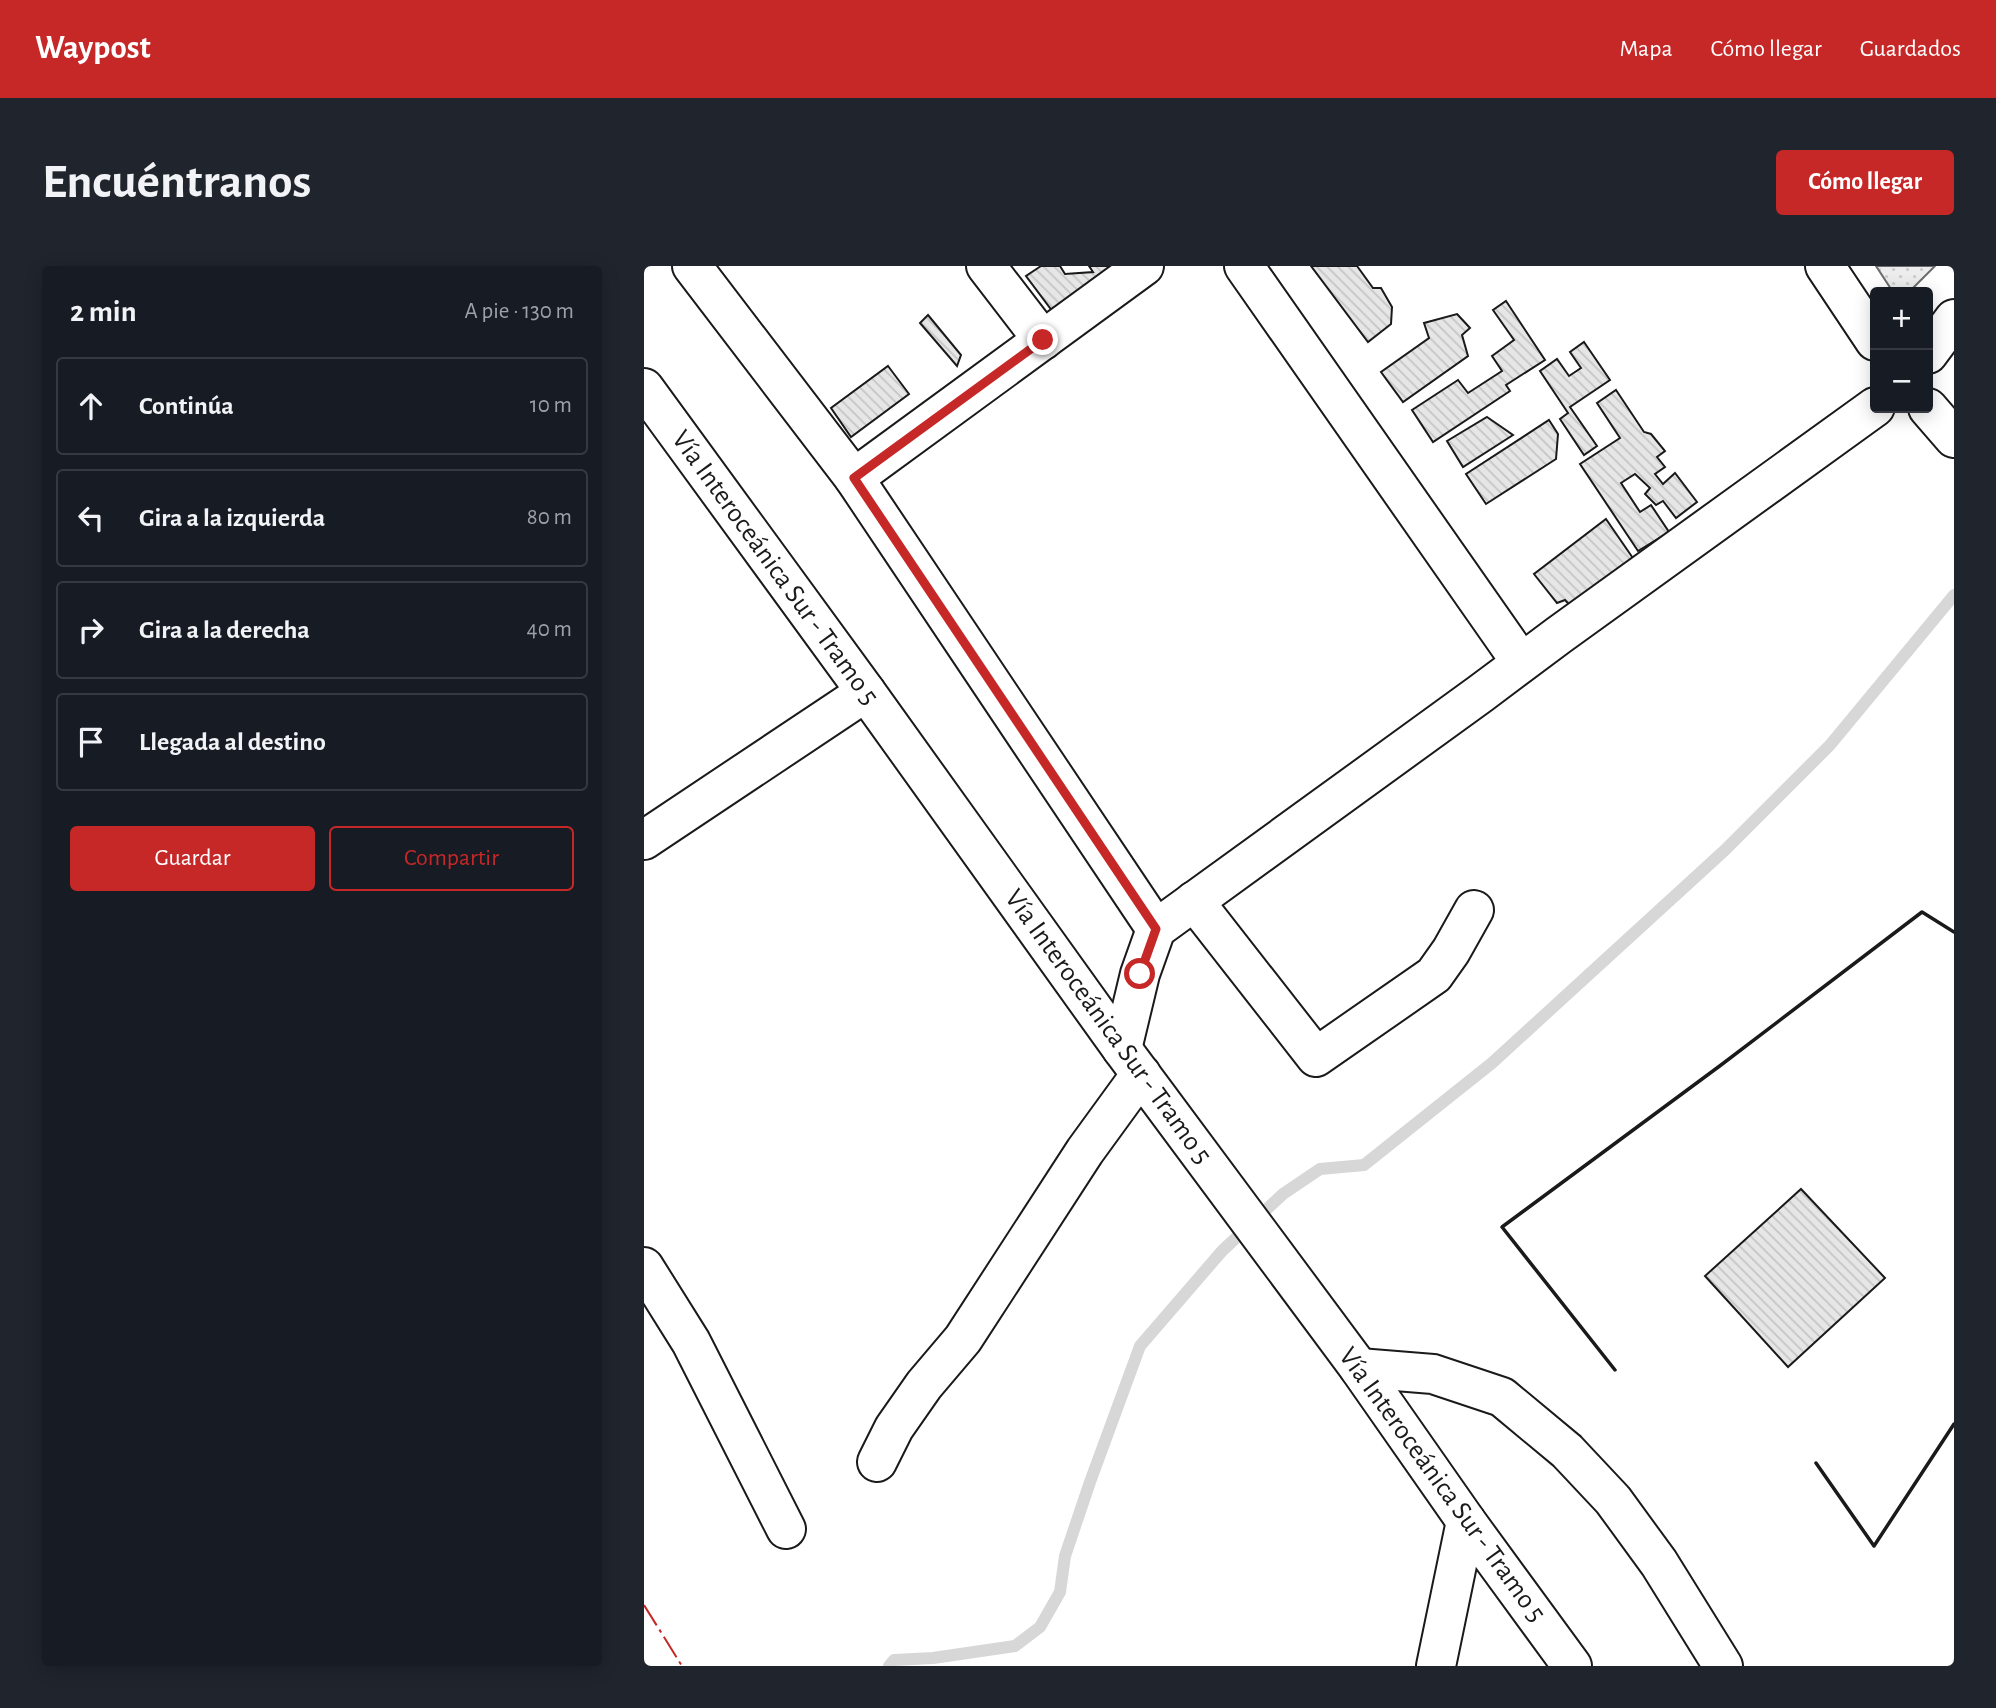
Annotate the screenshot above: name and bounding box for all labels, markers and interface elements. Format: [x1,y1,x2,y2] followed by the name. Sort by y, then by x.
[35,32,151,65] text: Waypost
[1619,37,1673,61] text: Mapa
[1711,37,1822,61] text: Cómo llegar
[1860,37,1961,61] text: Guardados
[1776,150,1954,215] button: Cómo llegar
[42,158,311,207] text: Encuéntranos
[1870,287,1933,413] map controls
[1870,287,1933,350] button: +
[70,297,137,327] text: 2 min
[464,300,574,323] text: A pie · 130 m
[1027,324,1058,355] route end
[1870,350,1933,413] button: −
[72,387,110,425] icon: ahead
[139,393,234,419] text: Continúa
[530,394,572,417] text: 10 m
[666,426,884,710] street label: Vía Interoceánica Sur - Tramo 5
[72,499,110,537] icon: left
[139,505,325,531] text: Gira a la izquierda
[527,506,572,529] text: 80 m
[72,611,110,649] icon: right
[139,617,310,643] text: Gira a la derecha
[527,618,572,641] text: 40 m
[72,723,110,761] icon: arrive
[139,729,326,755] text: Llegada al destino
[70,826,315,891] button: Guardar
[329,826,574,891] button: Compartir
[999,885,1217,1169] street label: Vía Interoceánica Sur - Tramo 5
[1124,958,1155,989] route start
[1333,1343,1551,1627] street label: Vía Interoceánica Sur - Tramo 5

